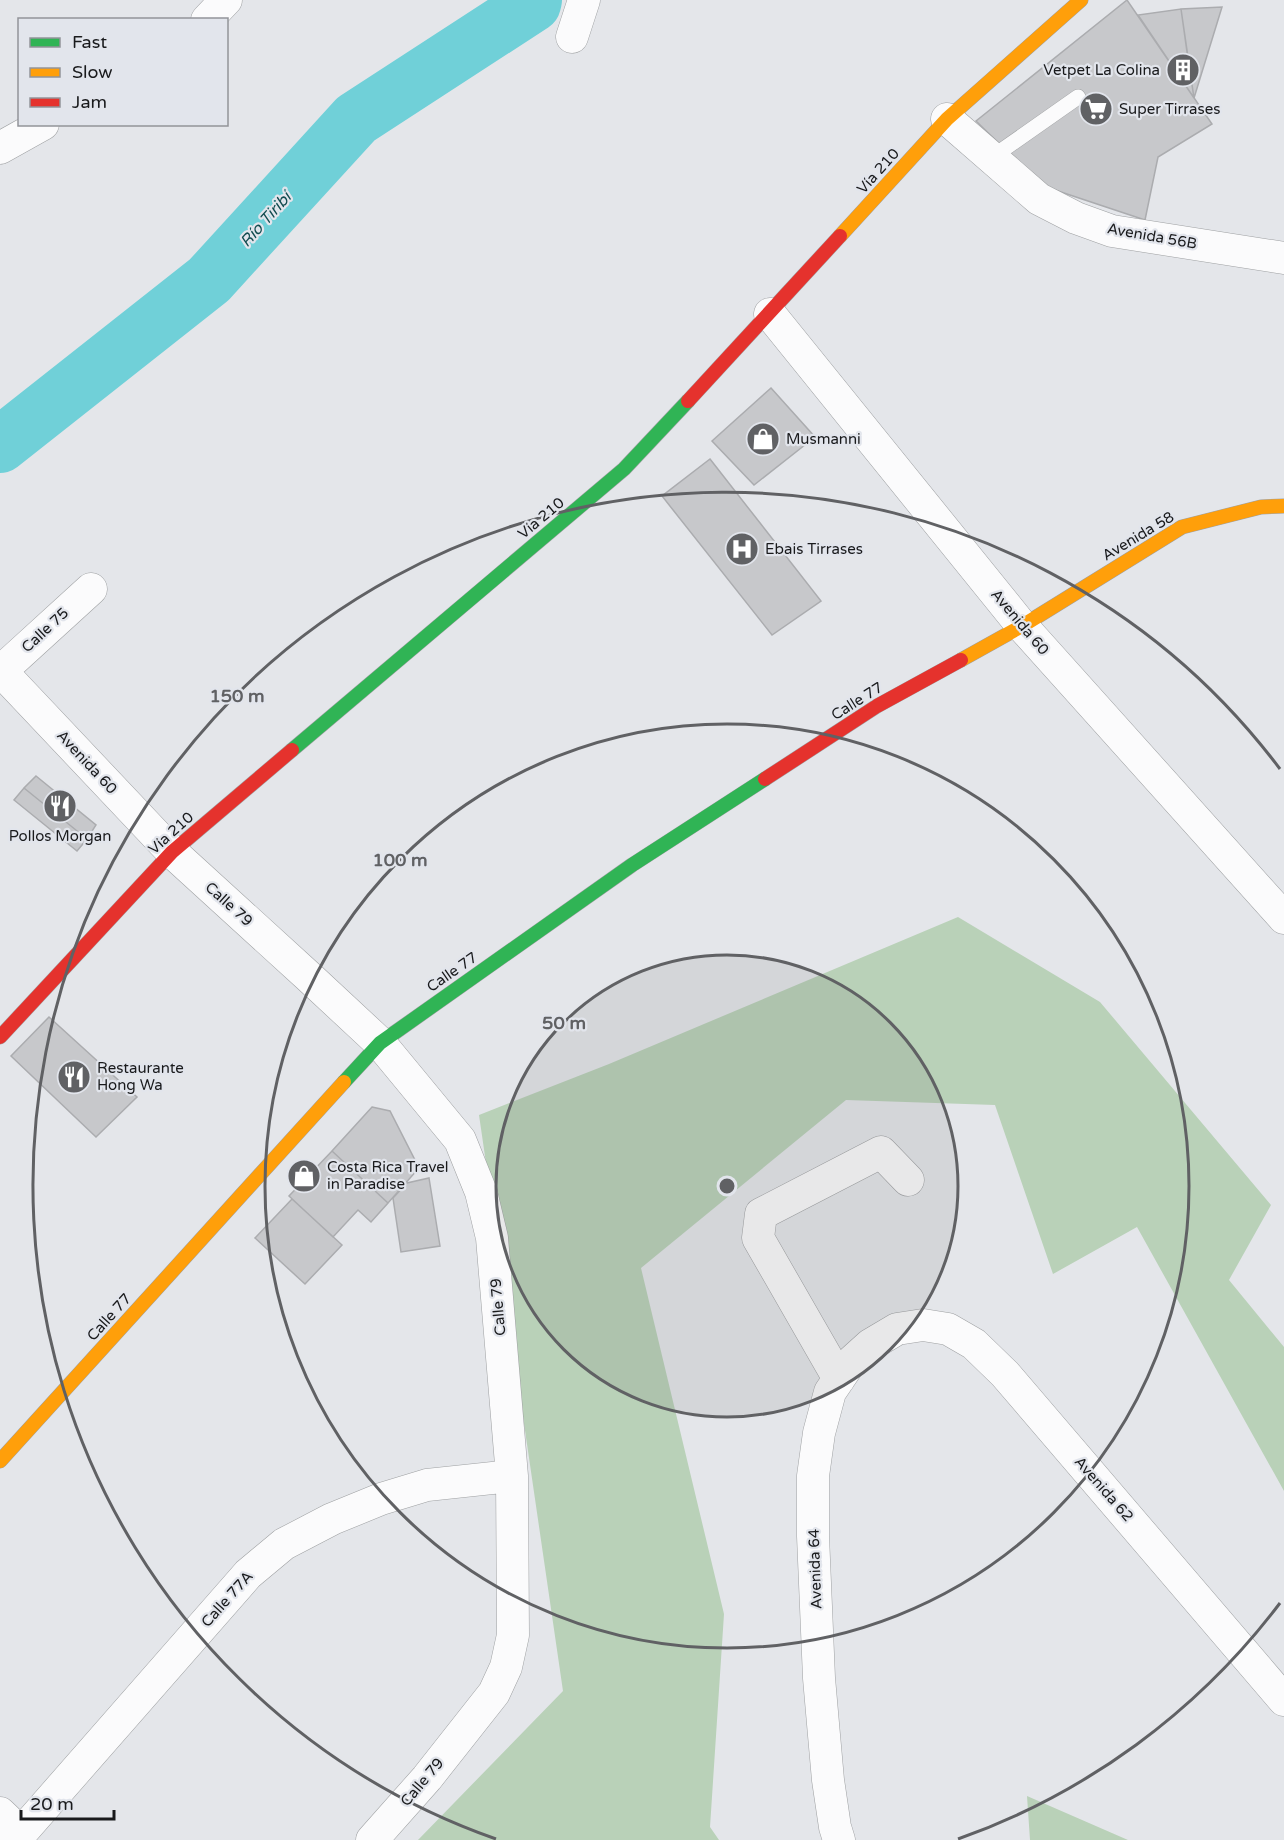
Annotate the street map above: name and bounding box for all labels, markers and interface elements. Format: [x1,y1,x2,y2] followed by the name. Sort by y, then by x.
[18,18,228,126] legend
[72,31,107,53] text: Fast
[1165,52,1201,88] building icon: Vetpet La Colina
[72,61,113,83] text: Slow
[1043,61,1160,79] place label: Vetpet La Colina
[72,91,107,113] text: Jam
[1078,91,1114,127] supermarket icon: Super Tirrases
[1119,100,1220,118] place label: Super Tirrases
[853,145,903,197] street label: Vía 210
[236,186,298,251] water label: Río Tiribí
[1106,219,1198,253] street label: Avenida 56B
[745,421,781,457] shop icon: Musmanni
[786,430,861,448] place label: Musmanni
[514,494,568,542] street label: Vía 210
[1099,508,1177,564] street label: Avenida 58
[724,531,760,567] hospital icon: Ebais Tirrases
[765,540,863,558] place label: Ebais Tirrases
[987,585,1053,659] street label: Avenida 60
[18,604,72,656] street label: Calle 75
[828,678,886,724] street label: Calle 77
[209,685,265,707] text: 150 m
[53,726,121,798] street label: Avenida 60
[42,788,78,824] restaurant icon: Pollos Morgan
[145,808,197,858] street label: Vía 210
[9,827,111,845] place label: Pollos Morgan
[372,849,428,871] text: 100 m
[202,878,256,930] street label: Calle 79
[423,948,481,996] street label: Calle 77
[542,1012,586,1034] text: 50 m
[56,1059,92,1095] restaurant icon: Restaurante Hong Wa
[97,1059,184,1094] place label: Restaurante Hong Wa
[286,1158,322,1194] shop icon: Costa Rica Travel in Paradise
[327,1158,449,1193] place label: Costa Rica Travel in Paradise
[717,1176,737,1196] centre of rings
[487,1278,509,1336] street label: Calle 79
[83,1290,135,1344] street label: Calle 77
[1071,1453,1137,1525] street label: Avenida 62
[805,1528,825,1610] street label: Avenida 64
[197,1567,257,1631] street label: Calle 77A
[397,1754,447,1810] street label: Calle 79
[21,1783,114,1821] scale bar
[30,1793,74,1815] text: 20 m

